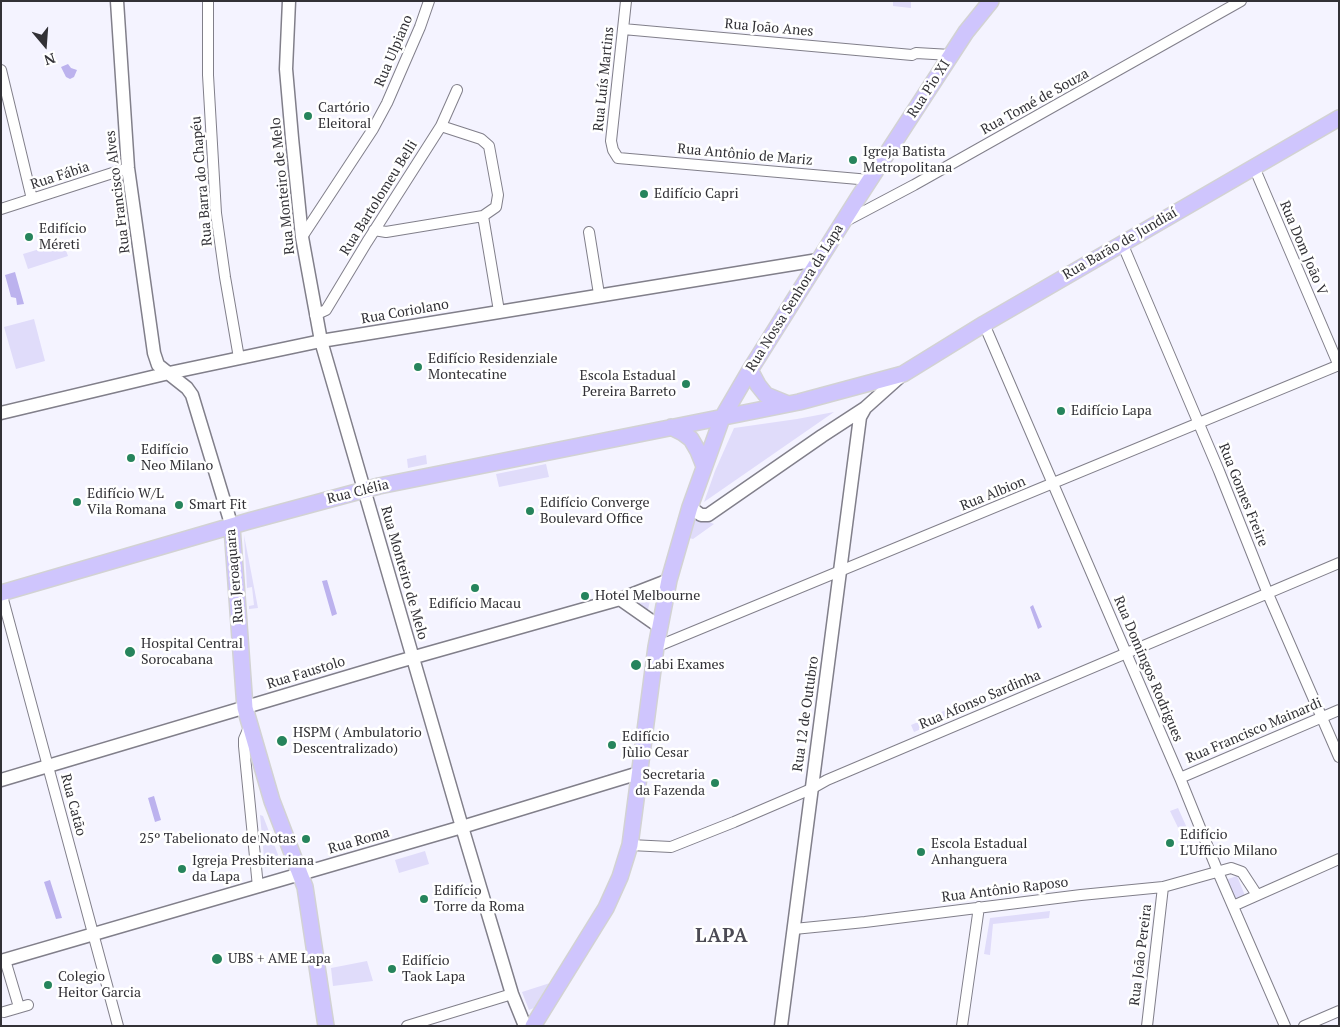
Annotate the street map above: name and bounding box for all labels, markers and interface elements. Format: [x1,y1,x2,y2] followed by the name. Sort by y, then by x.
[371,13,417,89] street label: Rua Ulpiano
[724,16,814,40] street label: Rua João Anes
[20,20,70,70] north arrow
[590,26,618,132] street label: Rua Luís Martins
[42,49,58,70] text: N
[904,57,954,121] street label: Rua Pio XI
[978,65,1092,139] street label: Rua Tomé de Souza
[318,100,371,132] place label: Cartório Eleitoral
[302,110,314,122] marker: Cartório Eleitoral
[188,115,216,247] street label: Rua Barra do Chapéu
[267,117,299,255] street label: Rua Monteiro de Melo
[102,130,134,254] street label: Rua Francisco Alves
[337,137,421,259] street label: Rua Bartolomeu Belli
[677,141,813,169] street label: Rua Antônio de Mariz
[863,144,952,176] place label: Igreja Batista Metropolitana
[847,154,859,166] marker: Igreja Batista Metropolitana
[28,159,92,193] street label: Rua Fábia
[654,186,739,202] place label: Edifício Capri
[638,188,650,200] marker: Edifício Capri
[1276,198,1330,298] street label: Rua Dom João V
[1060,204,1180,284] street label: Rua Barão de Jundiaí
[39,221,87,253] place label: Edifício Méreti
[743,221,847,375] street label: Rua Nossa Senhora da Lapa
[23,231,35,243] marker: Edifício Méreti
[360,296,450,328] street label: Rua Coriolano
[428,351,557,384] place label: Edifício Residenziale Montecatine
[412,361,424,373] marker: Edifício Residenziale Montecatine
[580,368,676,401] place label: Escola Estadual Pereira Barreto
[680,378,692,390] marker: Escola Estadual Pereira Barreto
[1071,403,1152,419] place label: Edifício Lapa
[1055,405,1067,417] marker: Edifício Lapa
[1215,441,1271,549] street label: Rua Gomes Freire
[141,442,213,474] place label: Edifício Neo Milano
[125,452,137,464] marker: Edifício Neo Milano
[958,473,1028,515] street label: Rua Albion
[325,476,391,508] street label: Rua Clélia
[87,486,166,518] place label: Edifício W/L Vila Romana
[540,495,649,528] place label: Edifício Converge Boulevard Office
[71,496,83,508] marker: Edifício W/L Vila Romana
[189,497,247,513] place label: Smart Fit
[173,499,185,511] marker: Smart Fit
[377,504,431,642] street label: Rua Monteiro de Melo
[524,505,536,517] marker: Edifício Converge Boulevard Office
[223,528,247,624] street label: Rua Jeroaquara
[469,582,481,594] marker: Edifício Macau
[595,588,700,604] place label: Hotel Melbourne
[579,590,591,602] marker: Hotel Melbourne
[1110,594,1186,744] street label: Rua Domingos Rodrigues
[429,596,521,612] place label: Edifício Macau
[141,636,243,669] place label: Hospital Central Sorocabana
[123,645,137,659] marker: Hospital Central Sorocabana
[265,653,347,693] street label: Rua Faustolo
[790,655,822,773] street label: Rua 12 de Outubro
[647,657,725,673] place label: Labi Exames
[629,658,643,672] marker: Labi Exames
[917,667,1043,733] street label: Rua Afonso Sardinha
[1183,695,1325,767] street label: Rua Francisco Mainardi
[293,725,422,758] place label: HSPM ( Ambulatorio Descentralizado)
[622,729,689,762] place label: Edifício Jùlio Cesar
[275,734,289,748] marker: HSPM ( Ambulatorio Descentralizado)
[606,739,618,751] marker: Edifício Jùlio Cesar
[635,767,705,800] place label: Secretaria da Fazenda
[57,772,89,838] street label: Rua Catão
[709,777,721,789] marker: Secretaria da Fazenda
[326,824,392,858] street label: Rua Roma
[1180,827,1277,860] place label: Edifício L'Ufficio Milano
[139,831,296,847] place label: 25º Tabelionato de Notas
[300,833,312,845] marker: 25º Tabelionato de Notas
[931,836,1027,869] place label: Escola Estadual Anhanguera
[1164,837,1176,849] marker: Edifício L'Ufficio Milano
[915,846,927,858] marker: Escola Estadual Anhanguera
[192,853,314,886] place label: Igreja Presbiteriana da Lapa
[176,863,188,875] marker: Igreja Presbiteriana da Lapa
[941,874,1069,906] street label: Rua Antônio Raposo
[434,883,525,916] place label: Edifício Torre da Roma
[418,893,430,905] marker: Edifício Torre da Roma
[1126,903,1156,1007] street label: Rua João Pereira
[695,926,749,948] district label: LAPA
[228,951,331,967] place label: UBS + AME Lapa
[210,952,224,966] marker: UBS + AME Lapa
[402,953,465,986] place label: Edifício Taok Lapa
[386,963,398,975] marker: Edifício Taok Lapa
[58,969,141,1002] place label: Colegio Heitor Garcia
[42,979,54,991] marker: Colegio Heitor Garcia

